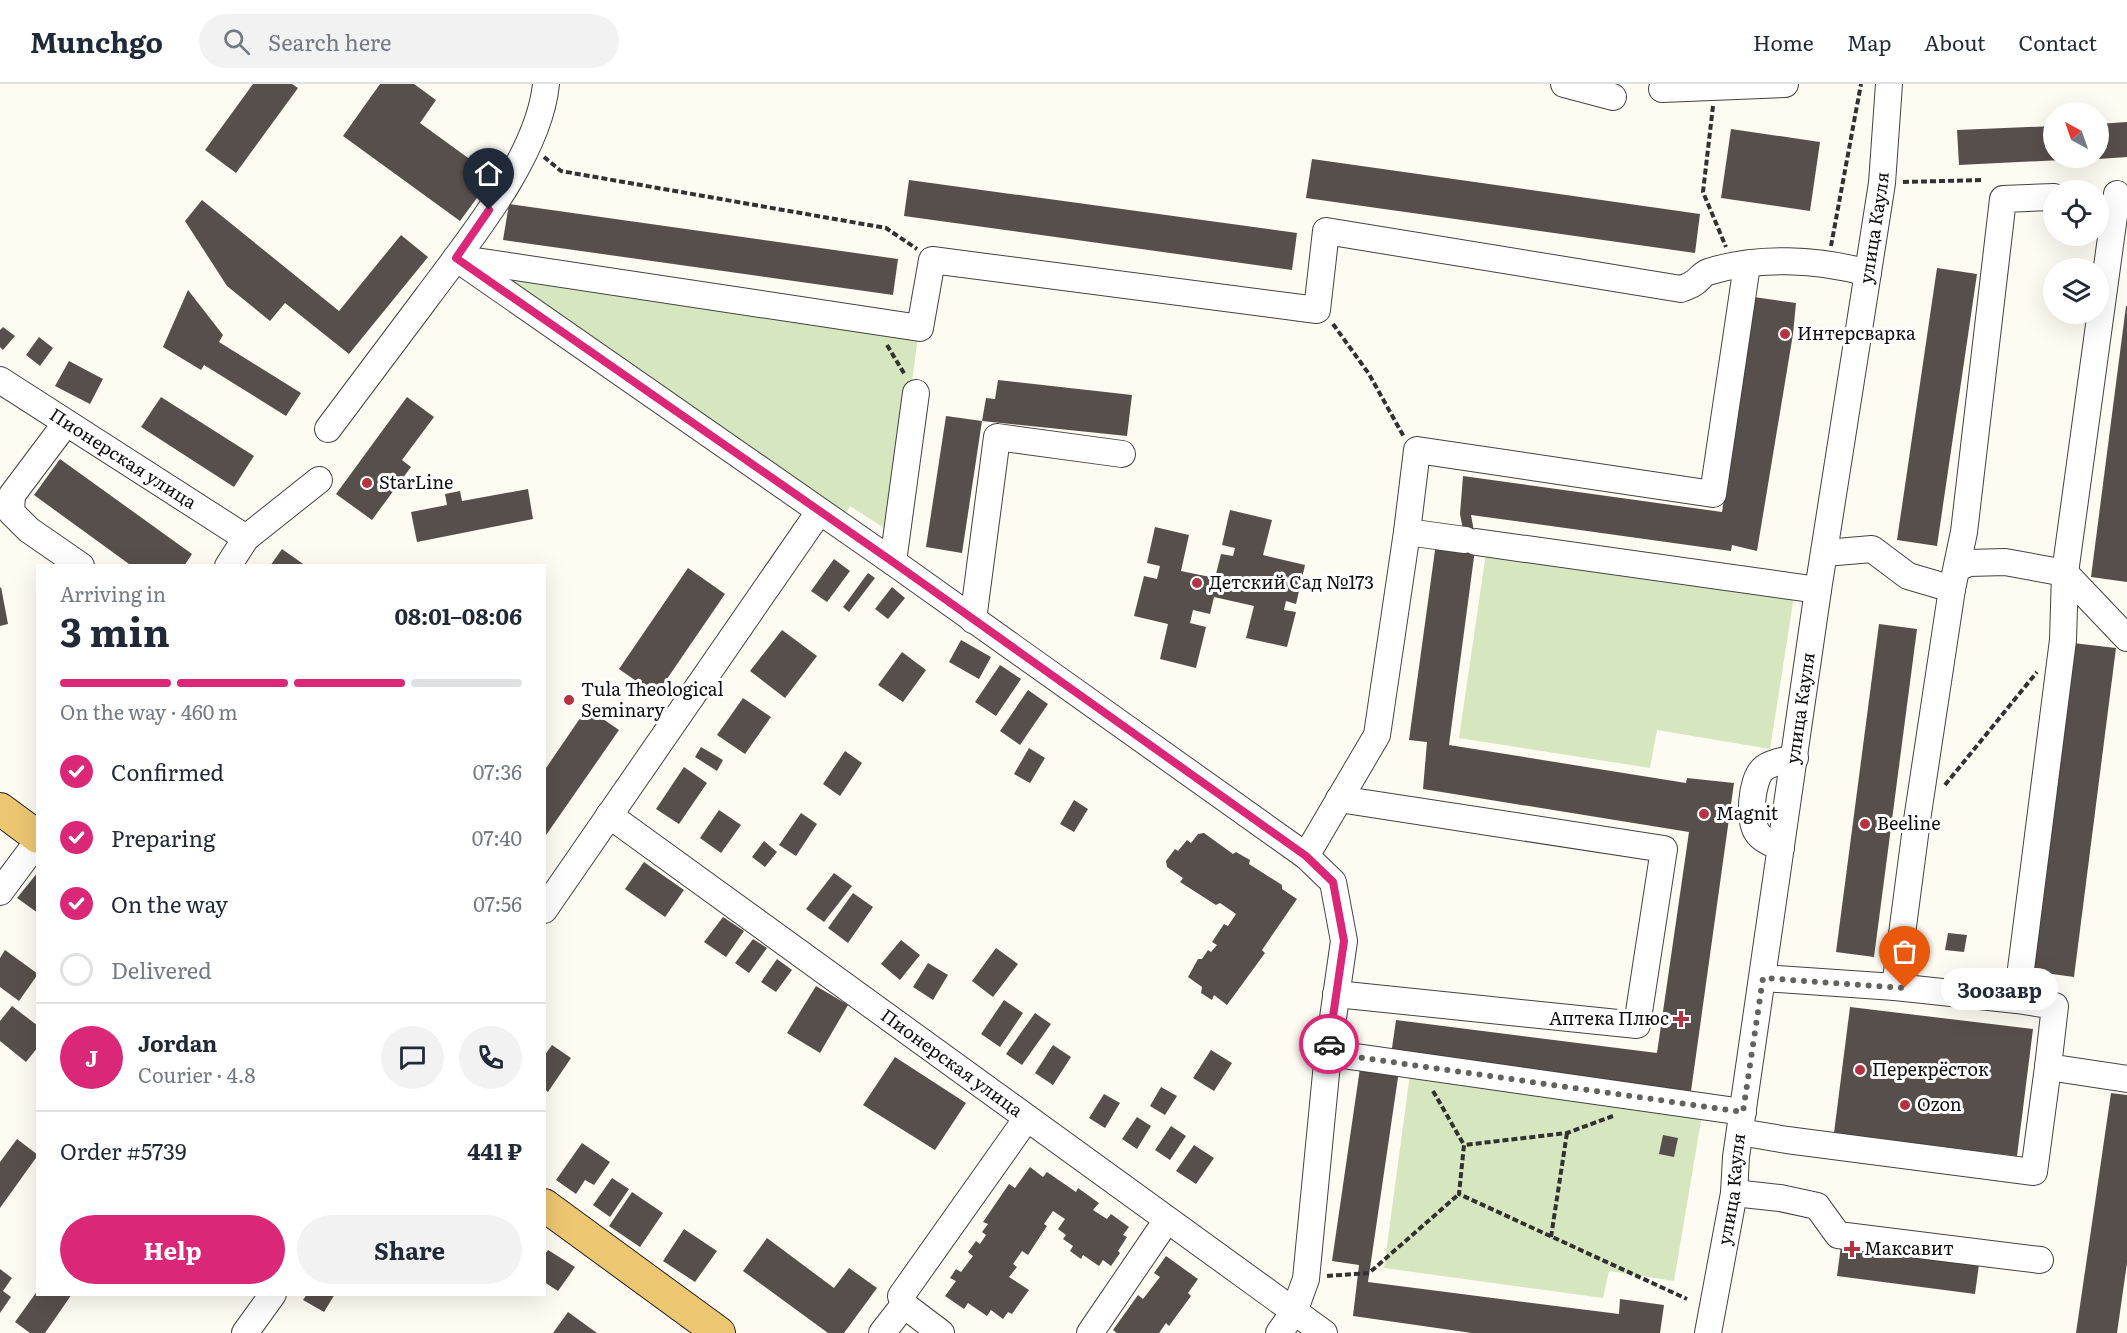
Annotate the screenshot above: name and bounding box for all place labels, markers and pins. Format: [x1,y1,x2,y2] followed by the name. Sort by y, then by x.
[463,148,514,210] pin
[1797,319,1916,346] place label: Интерсварка
[1778,327,1792,341] marker: Интерсварка
[379,468,453,495] place label: StarLine
[360,476,374,490] marker: StarLine
[1209,568,1374,595] place label: Детский Сад №173
[1190,576,1204,590] marker: Детский Сад №173
[581,675,724,723] place label: Tula Theological Seminary
[562,693,576,707] marker: Tula Theological Seminary
[1716,799,1779,826] place label: Magnit
[1697,807,1711,821] marker: Magnit
[1877,809,1940,836] place label: Beeline
[1858,817,1872,831] marker: Beeline
[1879,926,1930,988] pin
[1941,967,2058,1009] callout: Зоозавр
[1549,1004,1669,1031] place label: Аптека Плюс
[1674,1012,1688,1026] marker: Аптека Плюс
[1872,1055,1989,1082] place label: Перекрёсток
[1853,1063,1867,1077] marker: Перекрёсток
[1917,1090,1962,1117] place label: Ozon
[1898,1098,1912,1112] marker: Ozon
[1864,1234,1954,1261] place label: Максавит
[1845,1242,1859,1256] marker: Максавит

